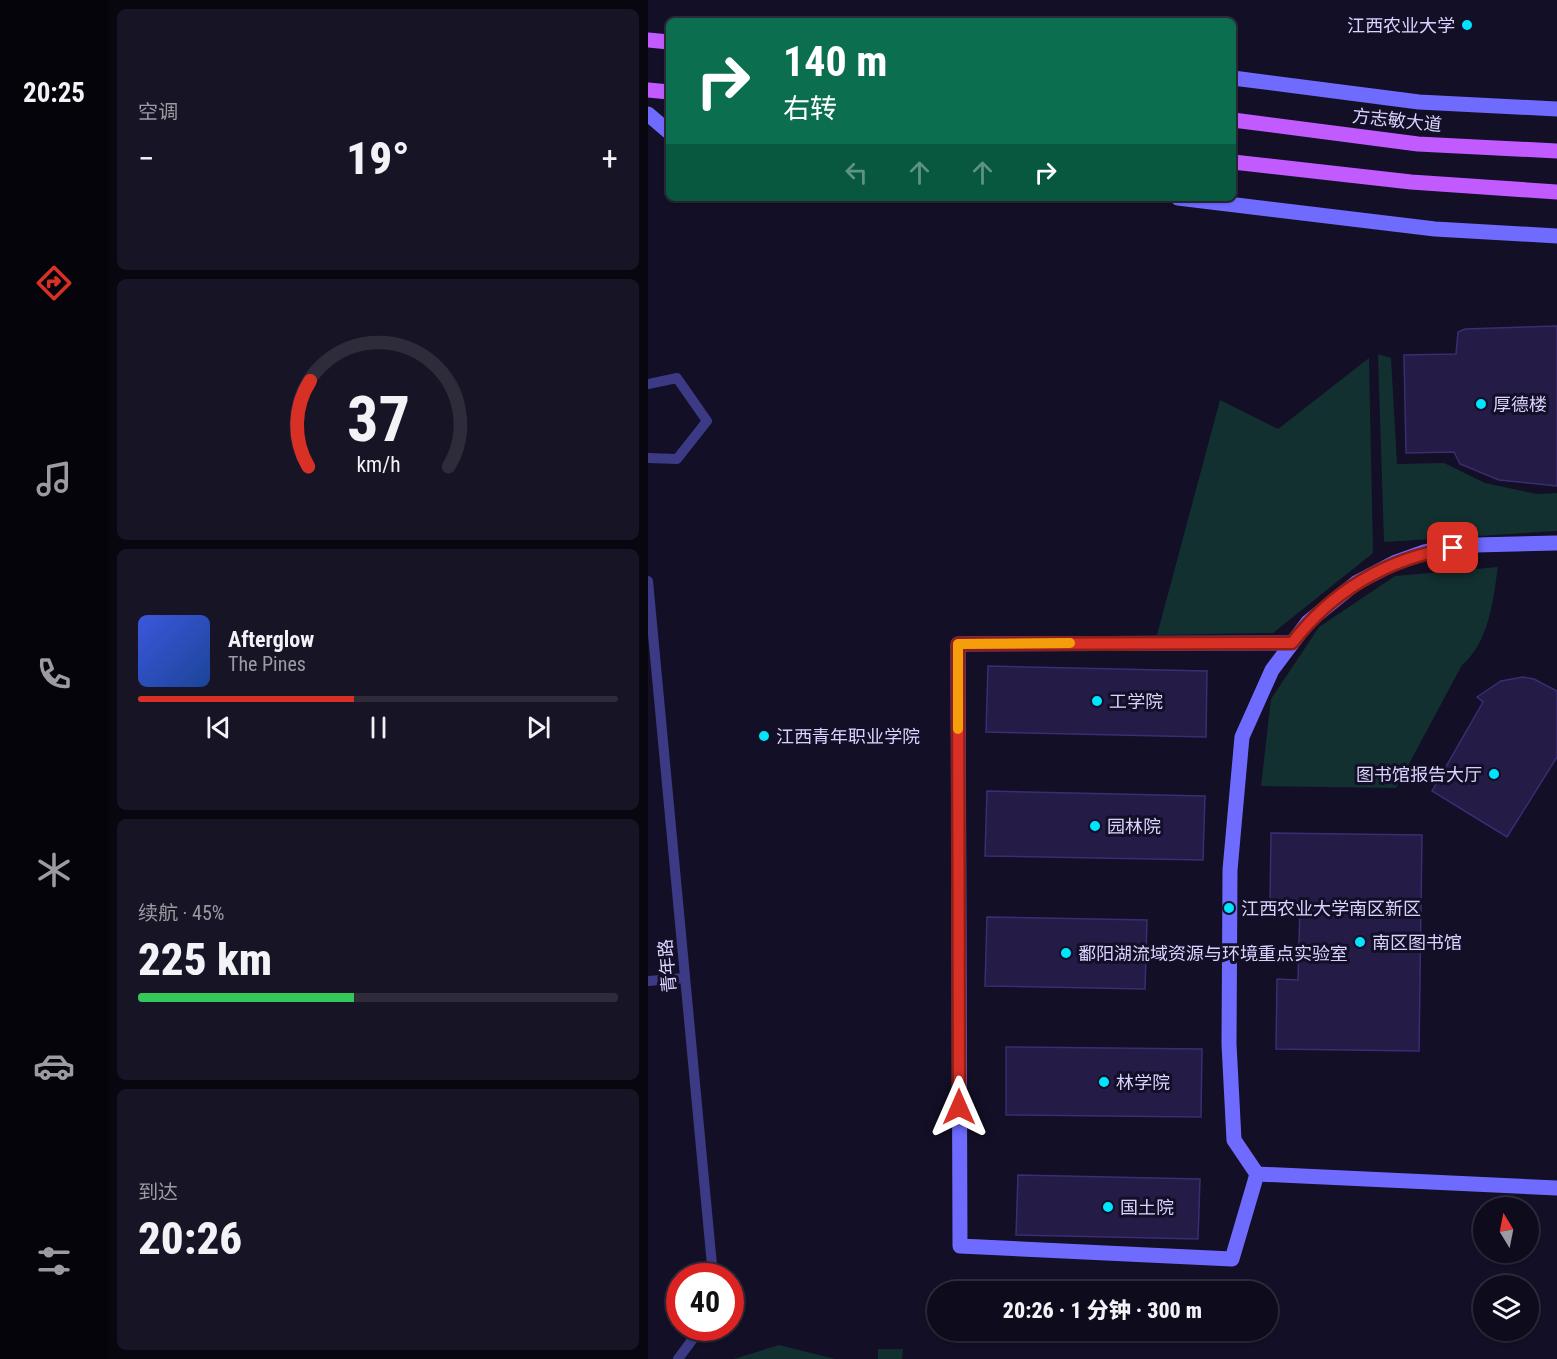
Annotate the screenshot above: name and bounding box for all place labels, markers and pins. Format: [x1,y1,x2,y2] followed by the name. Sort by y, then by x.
[1347,15,1455,36] place label: 江西农业大学
[1460,18,1474,32] marker: 江西农业大学
[1493,394,1547,415] place label: 厚德楼
[1474,397,1488,411] marker: 厚德楼
[1427,522,1478,573] pin
[1109,691,1163,712] place label: 工学院
[1090,694,1104,708] marker: 工学院
[776,726,920,747] place label: 江西青年职业学院
[757,729,771,743] marker: 江西青年职业学院
[1356,764,1482,785] place label: 图书馆报告大厅
[1487,767,1501,781] marker: 图书馆报告大厅
[1107,816,1161,837] place label: 园林院
[1088,819,1102,833] marker: 园林院
[1241,898,1421,919] place label: 江西农业大学南区新区
[1222,901,1236,915] marker: 江西农业大学南区新区
[1372,932,1462,953] place label: 南区图书馆
[1353,935,1367,949] marker: 南区图书馆
[1078,943,1348,964] place label: 鄱阳湖流域资源与环境重点实验室
[1059,946,1073,960] marker: 鄱阳湖流域资源与环境重点实验室
[1116,1072,1170,1093] place label: 林学院
[1097,1075,1111,1089] marker: 林学院
[1120,1197,1174,1218] place label: 国土院
[1101,1200,1115,1214] marker: 国土院

